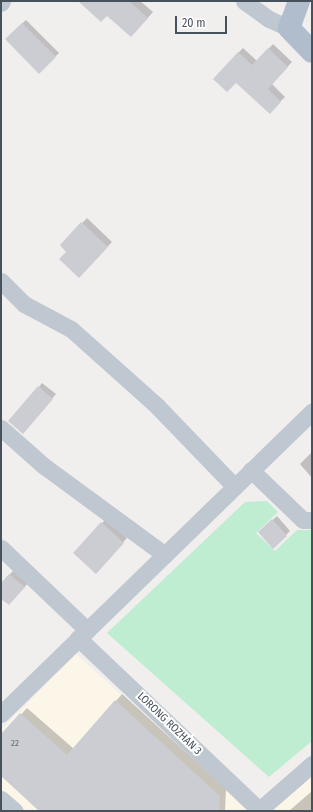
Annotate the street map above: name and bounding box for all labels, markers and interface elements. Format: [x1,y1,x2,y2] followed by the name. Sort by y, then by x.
[177,8,229,34] scale bar
[182,16,206,30] text: 20 m
[134,690,204,758] street label: LORONG ROZHAN 3
[11,738,19,748] house number: 22

